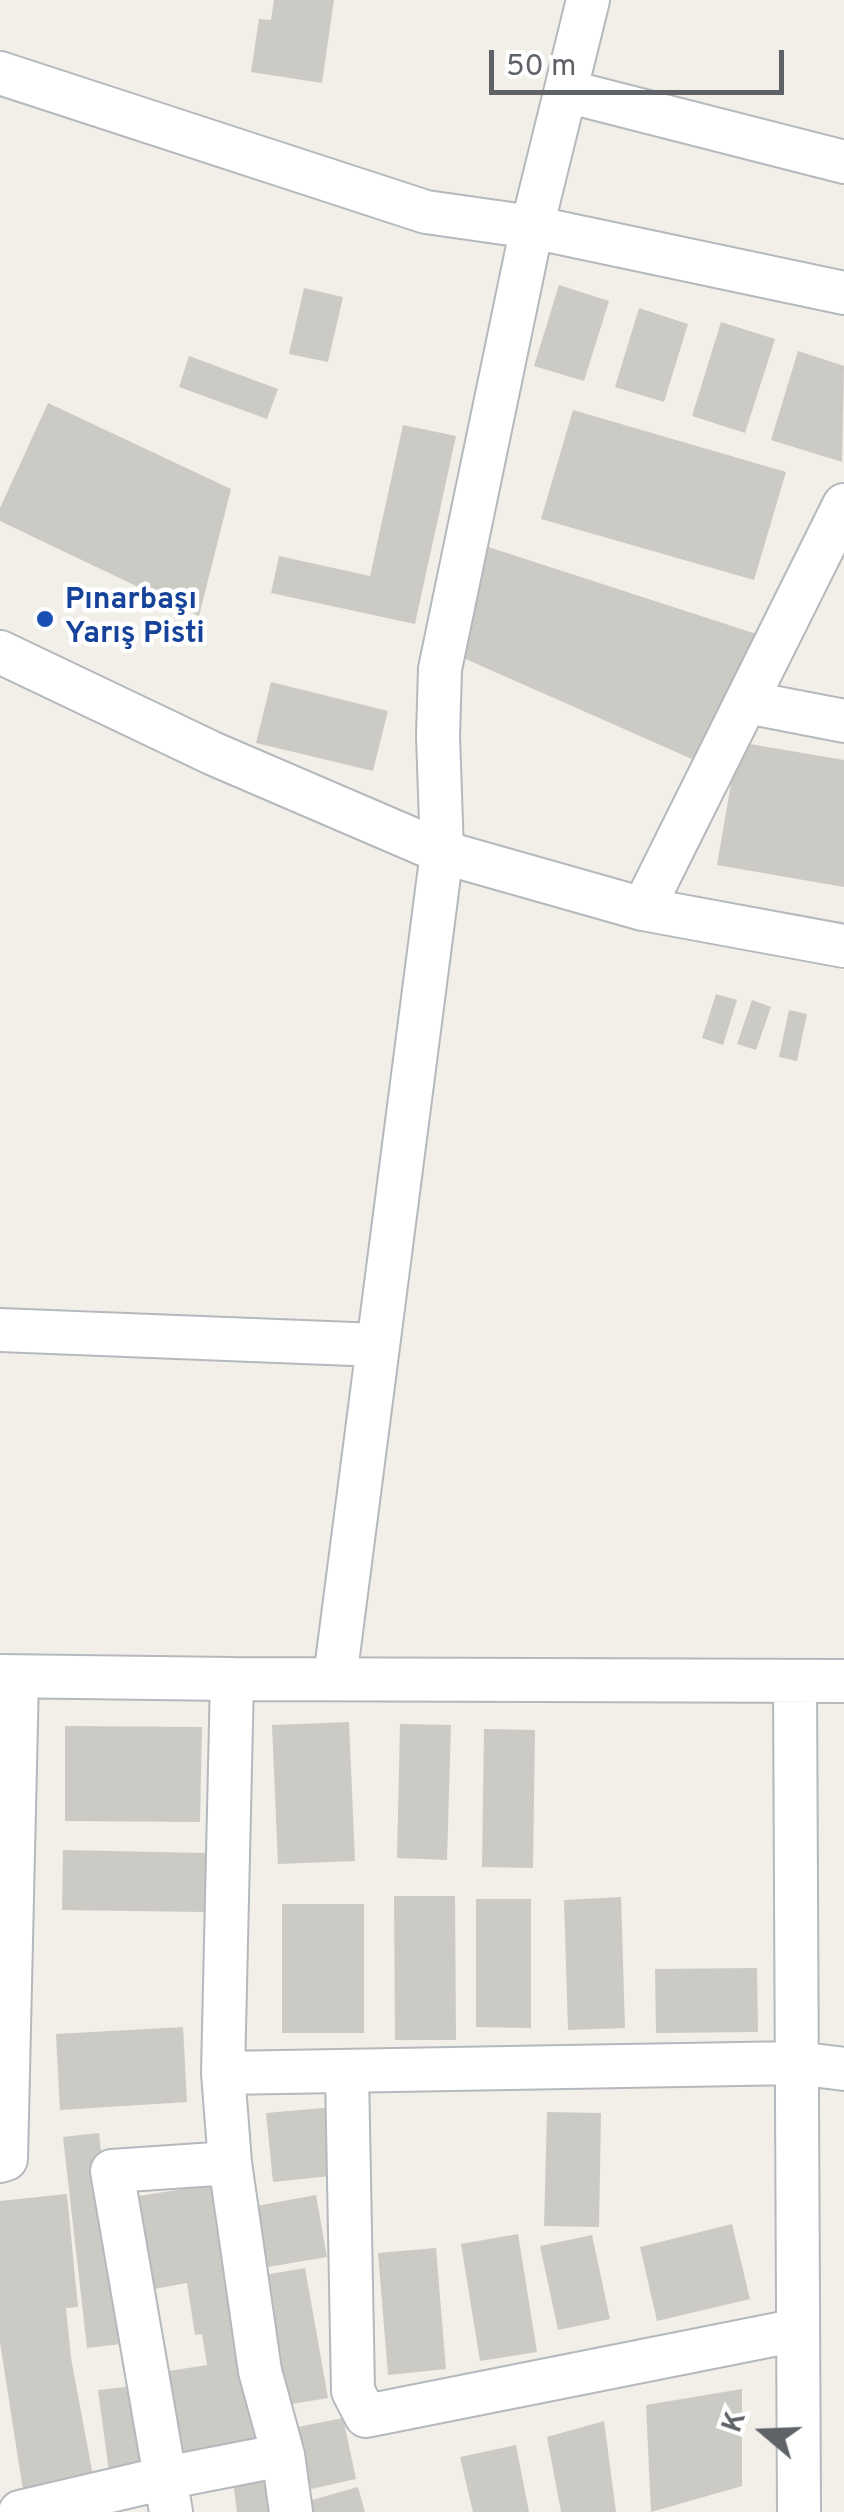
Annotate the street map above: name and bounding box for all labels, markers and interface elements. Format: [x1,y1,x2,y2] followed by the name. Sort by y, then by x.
[494,30,789,92] scale bar
[506,49,576,86] text: 50 m
[65,584,205,654] place label: Pınarbaşı Yarış Pisti
[34,608,56,630] marker: Pınarbaşı Yarış Pisti
[714,2382,814,2482] north arrow
[715,2407,756,2437] text: K

